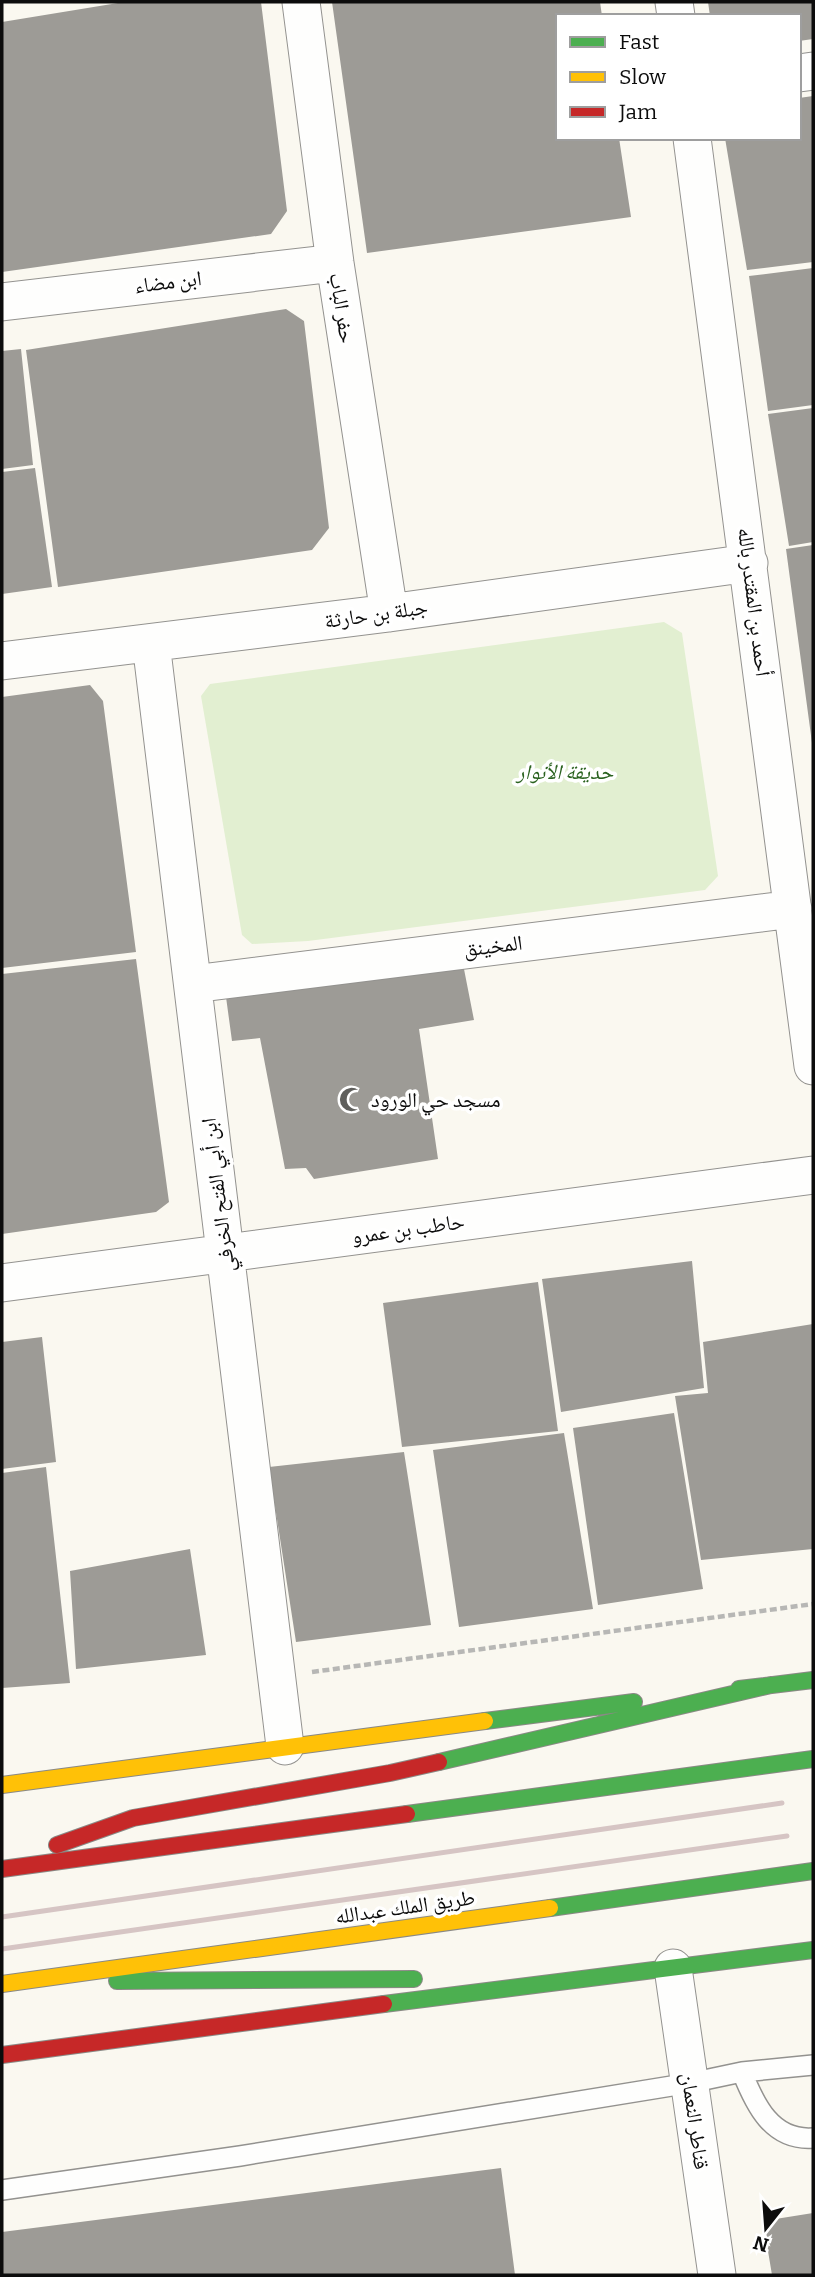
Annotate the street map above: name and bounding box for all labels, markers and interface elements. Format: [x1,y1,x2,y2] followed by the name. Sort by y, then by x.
[556,14,801,140] legend
[619,29,660,55] text: Fast
[619,64,666,90] text: Slow
[618,99,657,125] text: Jam
[133,265,203,299] street label: ابن مضاء
[324,271,360,345] street label: حفر الباب
[732,526,776,678] street label: أحمد بن المقتدر بالله
[323,594,429,634] street label: جبلة بن حارثة
[515,759,614,785] park label: حديقة الأنوار
[462,929,524,963] street label: المخينق
[337,1086,365,1114] mosque icon: مسجد حي الورود
[371,1087,501,1116] place label: مسجد حي الورود
[196,1116,244,1274] street label: ابن أبي الفتح الخرفي
[350,1208,466,1250] street label: حاطب بن عمرو
[333,1884,477,1930] street label: طريق الملك عبدالله
[675,2071,715,2171] street label: قناطر النعمان
[731,2193,801,2263] north arrow
[750,2231,772,2257] text: N

